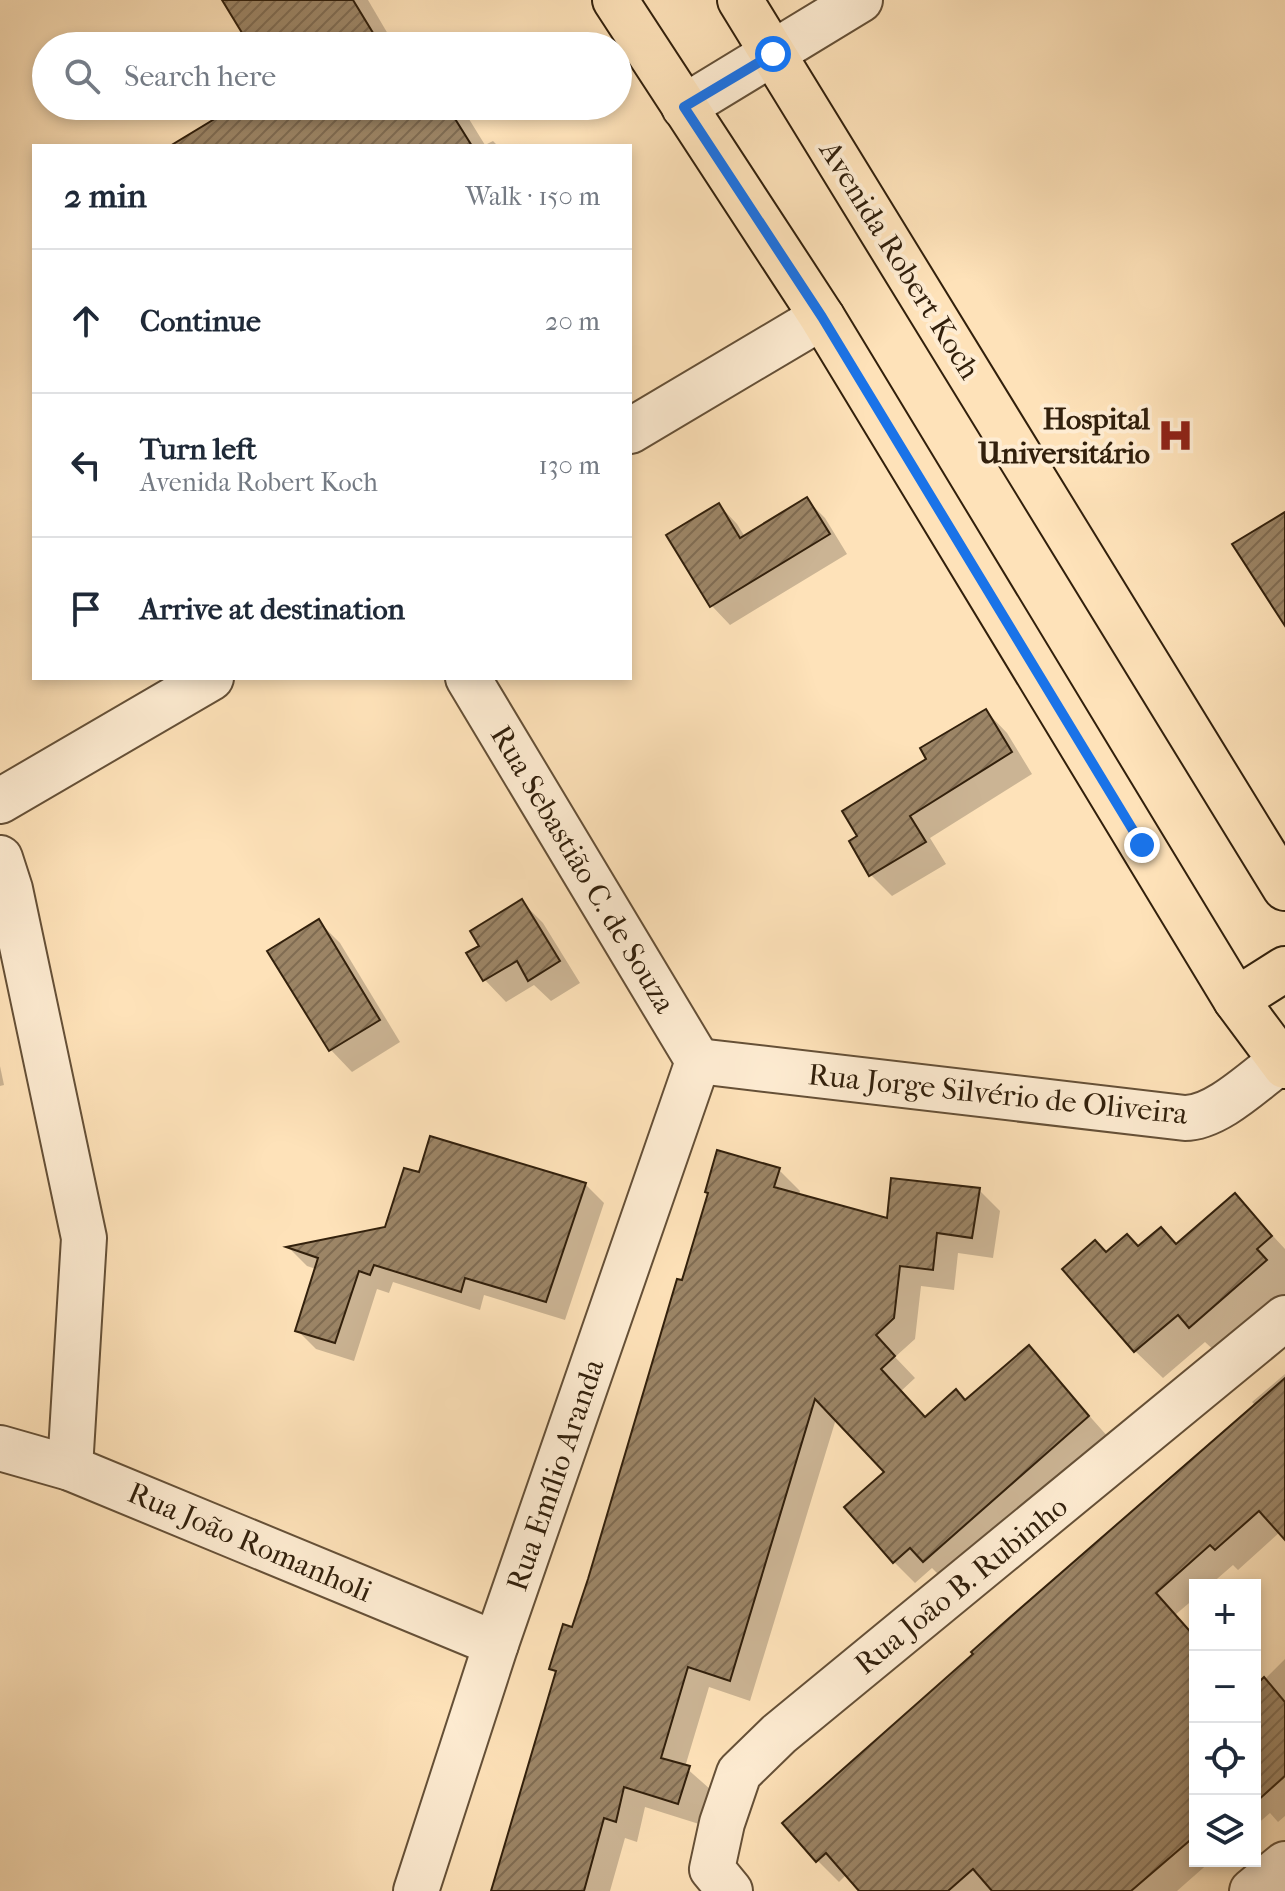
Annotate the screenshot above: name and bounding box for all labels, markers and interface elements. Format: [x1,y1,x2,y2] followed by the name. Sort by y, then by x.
[32,32,632,120] search box
[755,36,791,72] route start
[60,54,104,98] icon: search
[124,59,276,94] text: Search here
[812,134,987,386] street label: Avenida Robert Koch
[64,176,147,216] text: 2 min
[465,181,600,212] text: Walk · 150 m
[64,299,108,343] icon: ahead
[140,304,261,339] text: Continue
[545,306,600,337] text: 20 m
[978,402,1151,471] place label: Hospital Universitário
[1157,417,1195,455] hospital icon: Hospital Universitário
[140,432,257,467] text: Turn left
[64,443,108,487] icon: left
[539,450,600,481] text: 130 m
[140,467,378,498] text: Avenida Robert Koch
[64,587,108,631] icon: arrive
[140,592,405,627] text: Arrive at destination
[483,719,683,1020] street label: Rua Sebastião C. de Souza
[1124,827,1160,863] route end
[806,1057,1191,1132] street label: Rua Jorge Silvério de Oliveira
[499,1354,612,1596] street label: Rua Emílio Aranda
[123,1475,377,1610] street label: Rua João Romanholi
[848,1489,1075,1682] street label: Rua João B. Rubinho
[1189,1579,1261,1867] map controls
[1189,1579,1261,1651] button: +
[1189,1651,1261,1723] button: −
[1189,1723,1261,1795] button: locate
[1189,1795,1261,1867] button: layers

